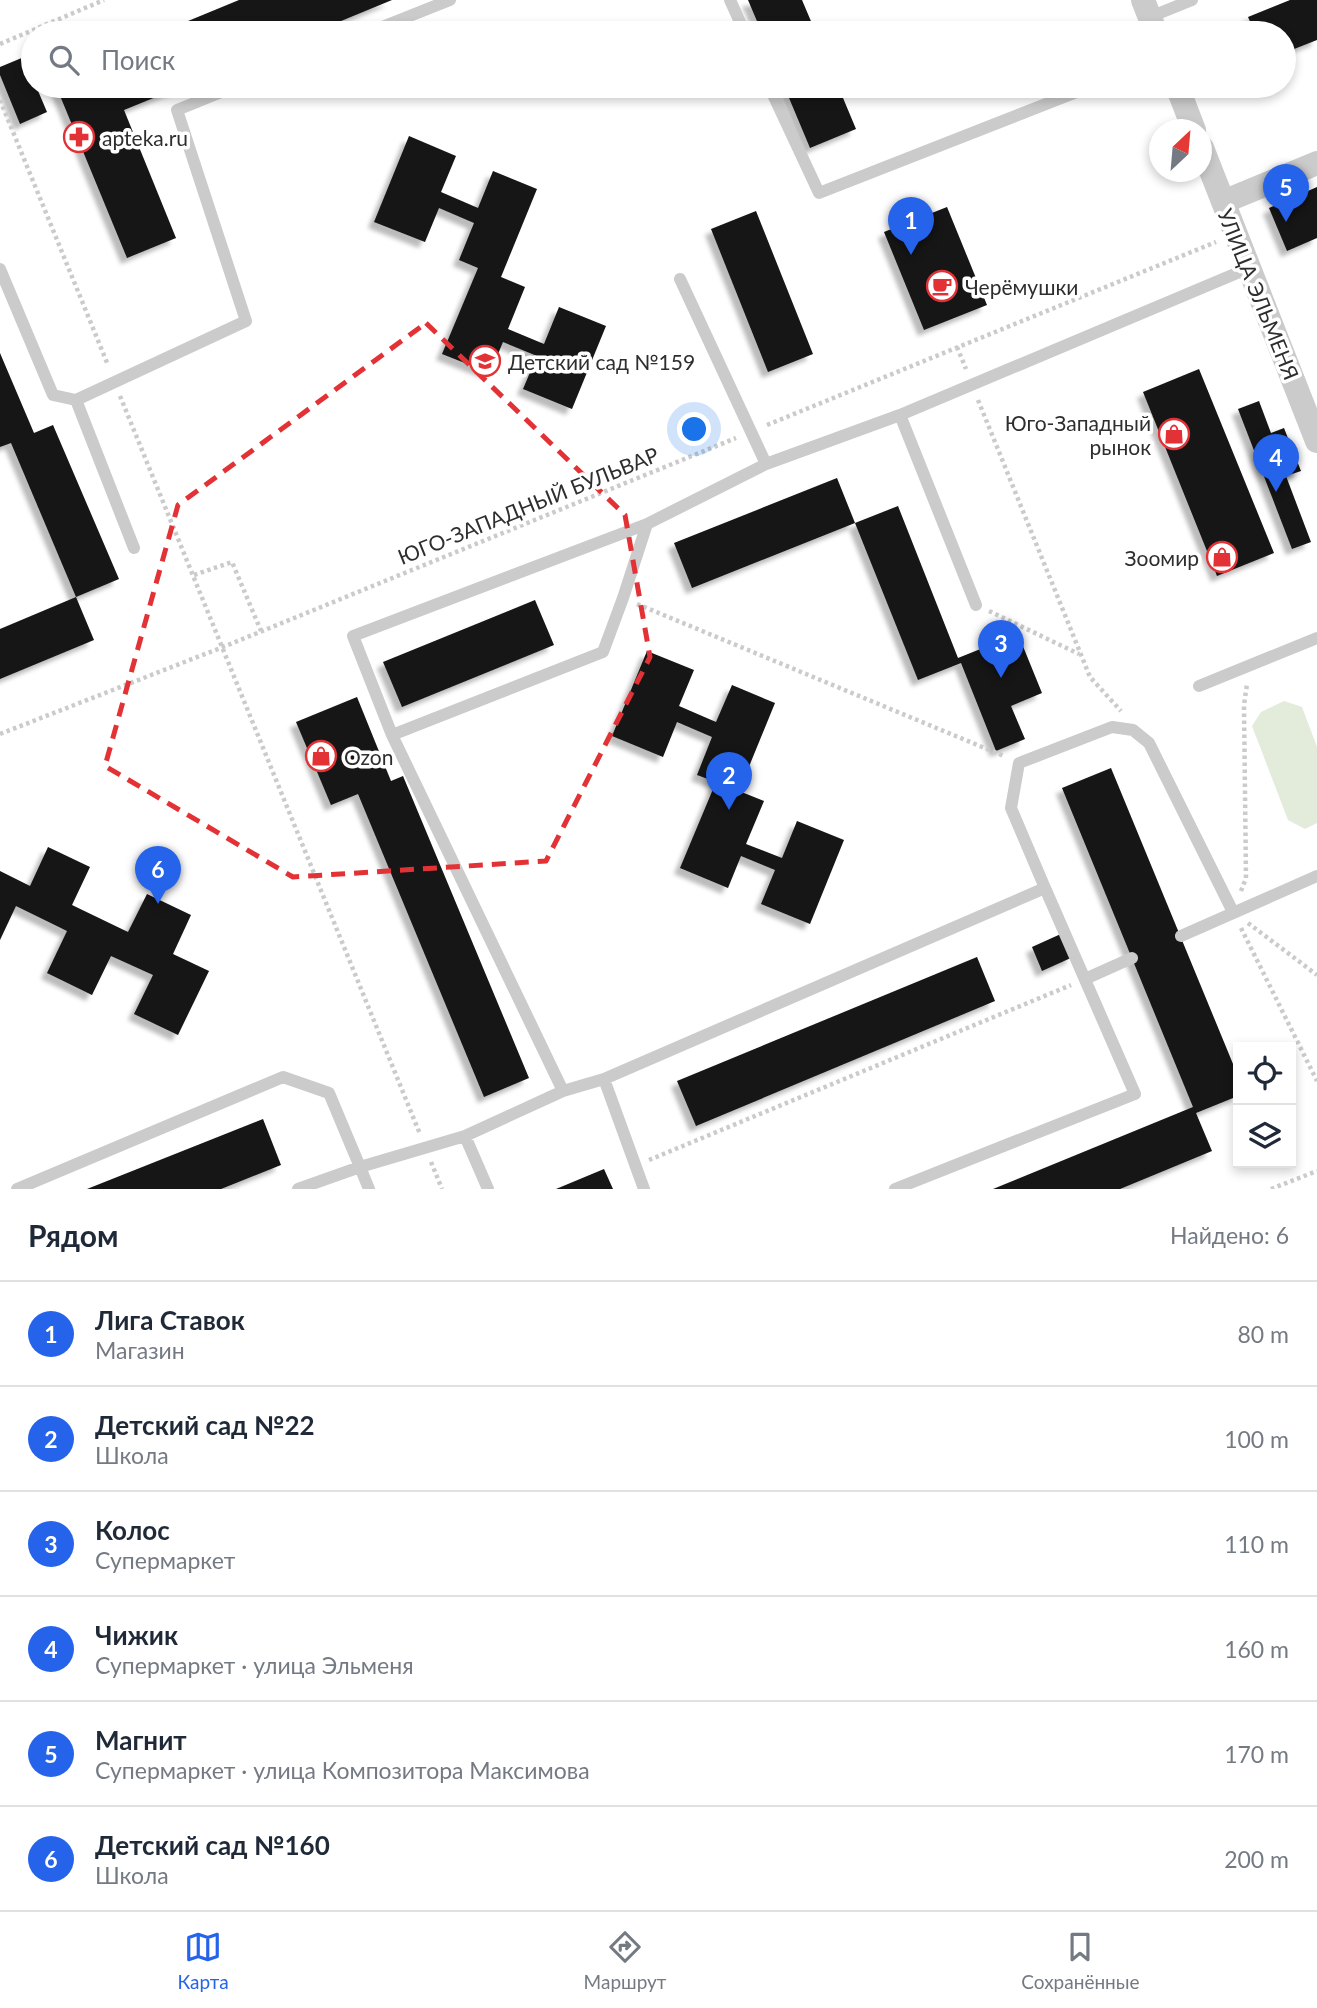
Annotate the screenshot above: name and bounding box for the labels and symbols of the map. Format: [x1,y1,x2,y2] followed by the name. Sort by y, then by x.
[1149,119,1212,182] north arrow
[62,120,96,154] pharmacy icon: apteka.ru
[102,125,188,150] place label: apteka.ru
[1263,164,1309,222] pin: 5
[888,197,934,255] pin: 1
[1213,205,1305,383] street label: УЛИЦА ЭЛЬМЕНЯ
[925,269,959,303] cafe icon: Черёмушки
[965,274,1078,299] place label: Черёмушки
[468,344,502,378] school or university icon: Детский сад №159
[508,349,695,374] place label: Детский сад №159
[1005,410,1151,459] place label: Юго-Западный рынок
[677,412,711,446] your location
[1157,417,1191,451] shop icon: Юго-Западный рынок
[1253,434,1299,492] pin: 4
[394,441,662,569] street label: ЮГО-ЗАПАДНЫЙ БУЛЬВАР
[1205,540,1239,574] shop icon: Зоомир
[1125,545,1199,570] place label: Зоомир
[978,620,1024,678] pin: 3
[304,739,338,773] shop icon: Ozon
[344,744,394,769] place label: Ozon
[706,752,752,810] pin: 2
[135,846,181,904] pin: 6

